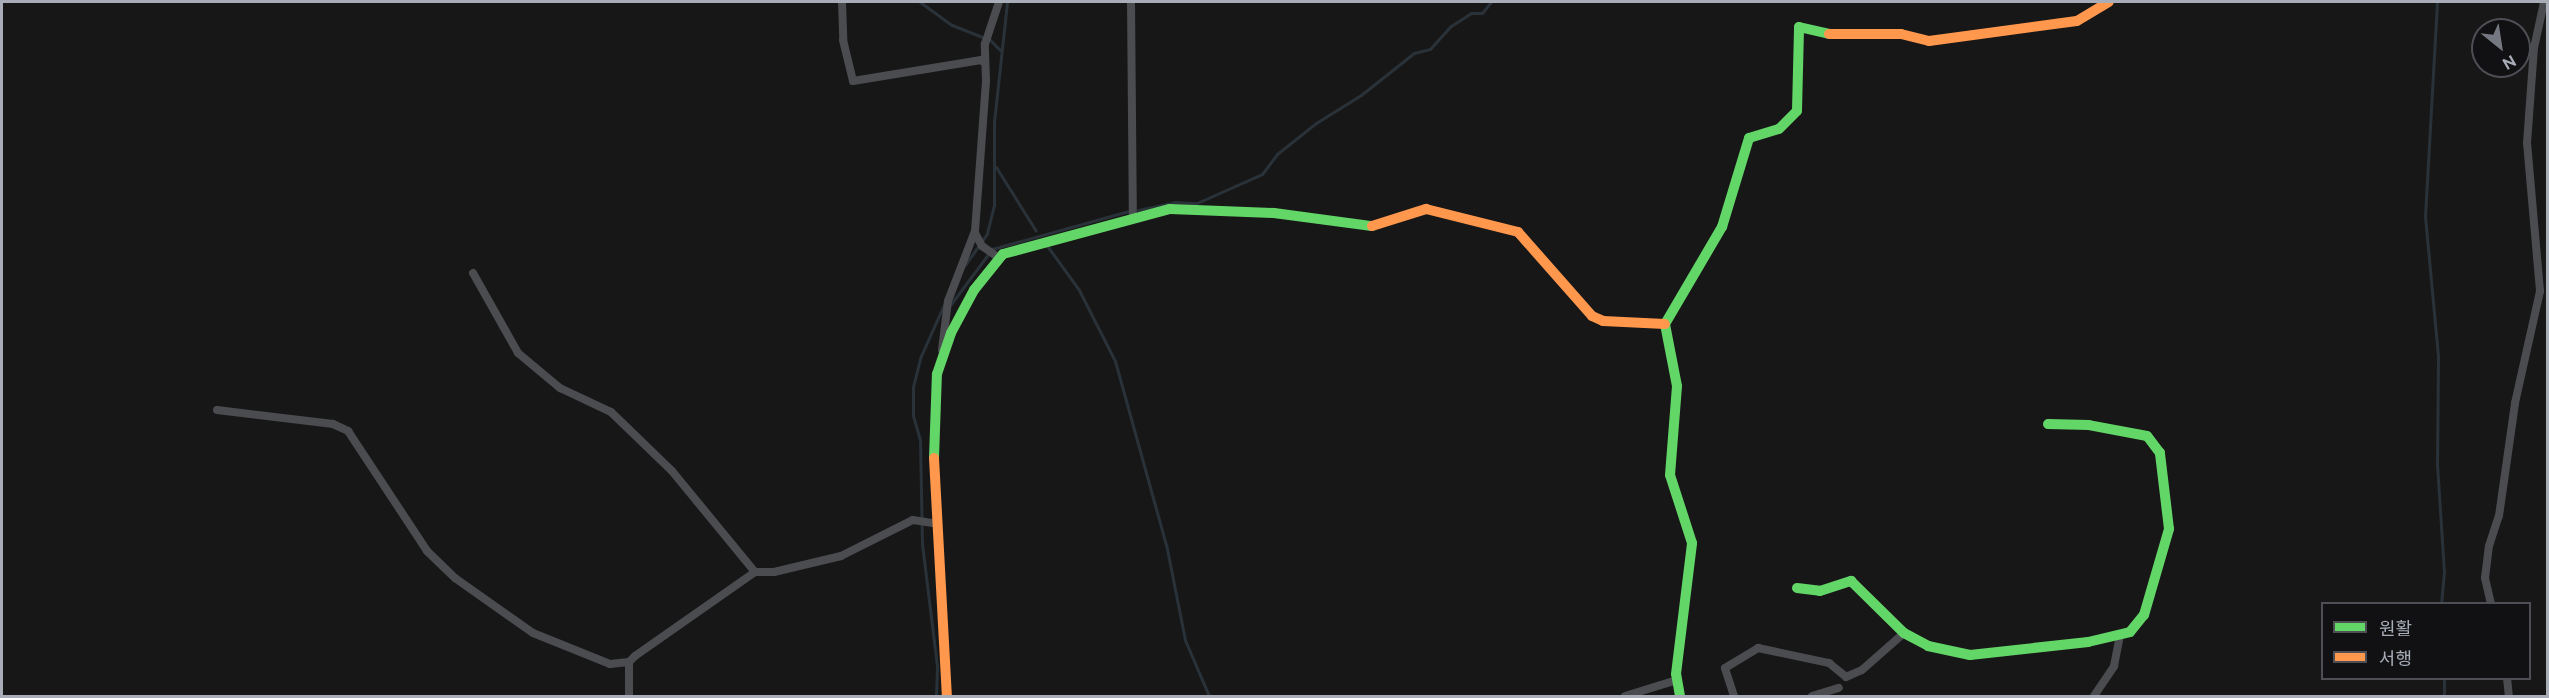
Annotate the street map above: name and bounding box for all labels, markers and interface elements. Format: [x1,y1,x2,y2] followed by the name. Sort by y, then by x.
[2471,18,2531,78] north arrow
[2499,51,2519,74] text: N
[2321,602,2531,680] legend
[2379,618,2412,639] text: 원활
[2379,648,2412,669] text: 서행

